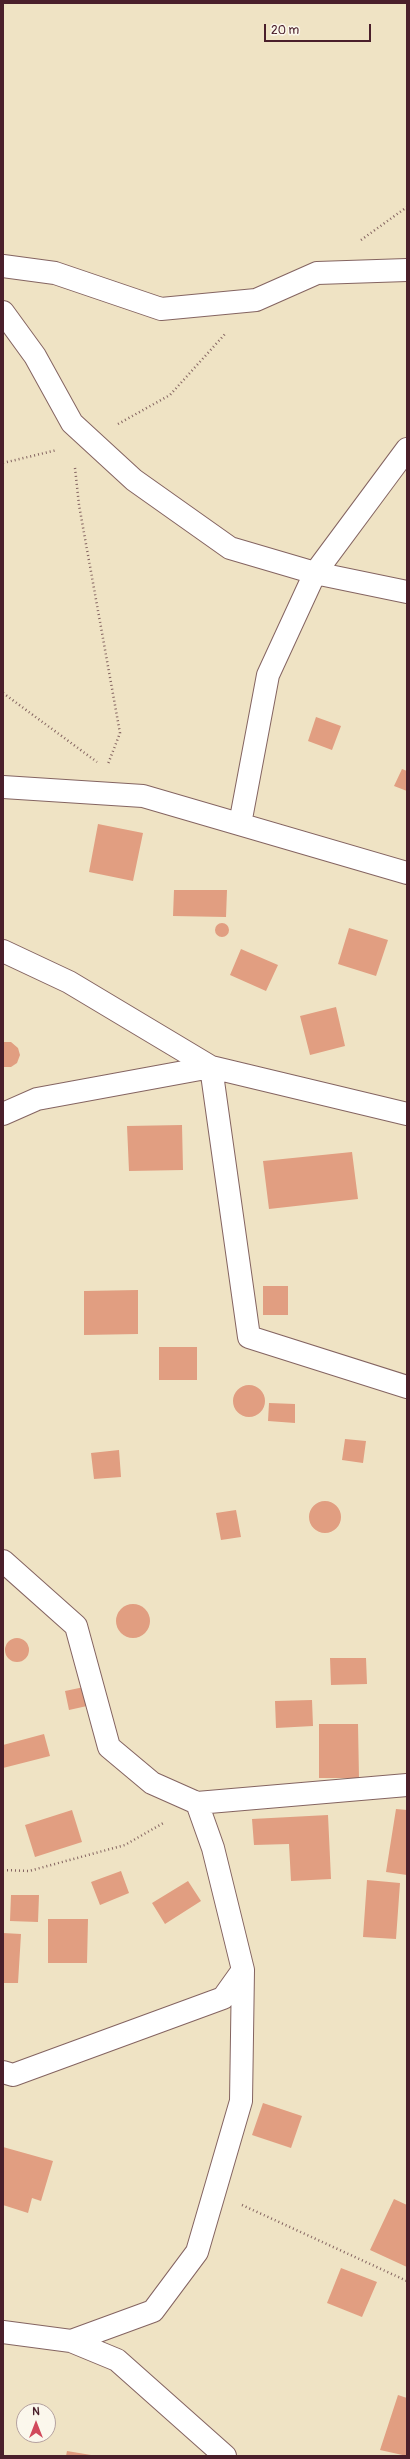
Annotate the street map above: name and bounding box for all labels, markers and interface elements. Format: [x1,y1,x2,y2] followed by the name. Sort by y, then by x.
[266,16,373,42] scale bar
[271,23,299,38] text: 20 m
[16,2403,56,2443] north arrow
[32,2405,40,2418] text: N

